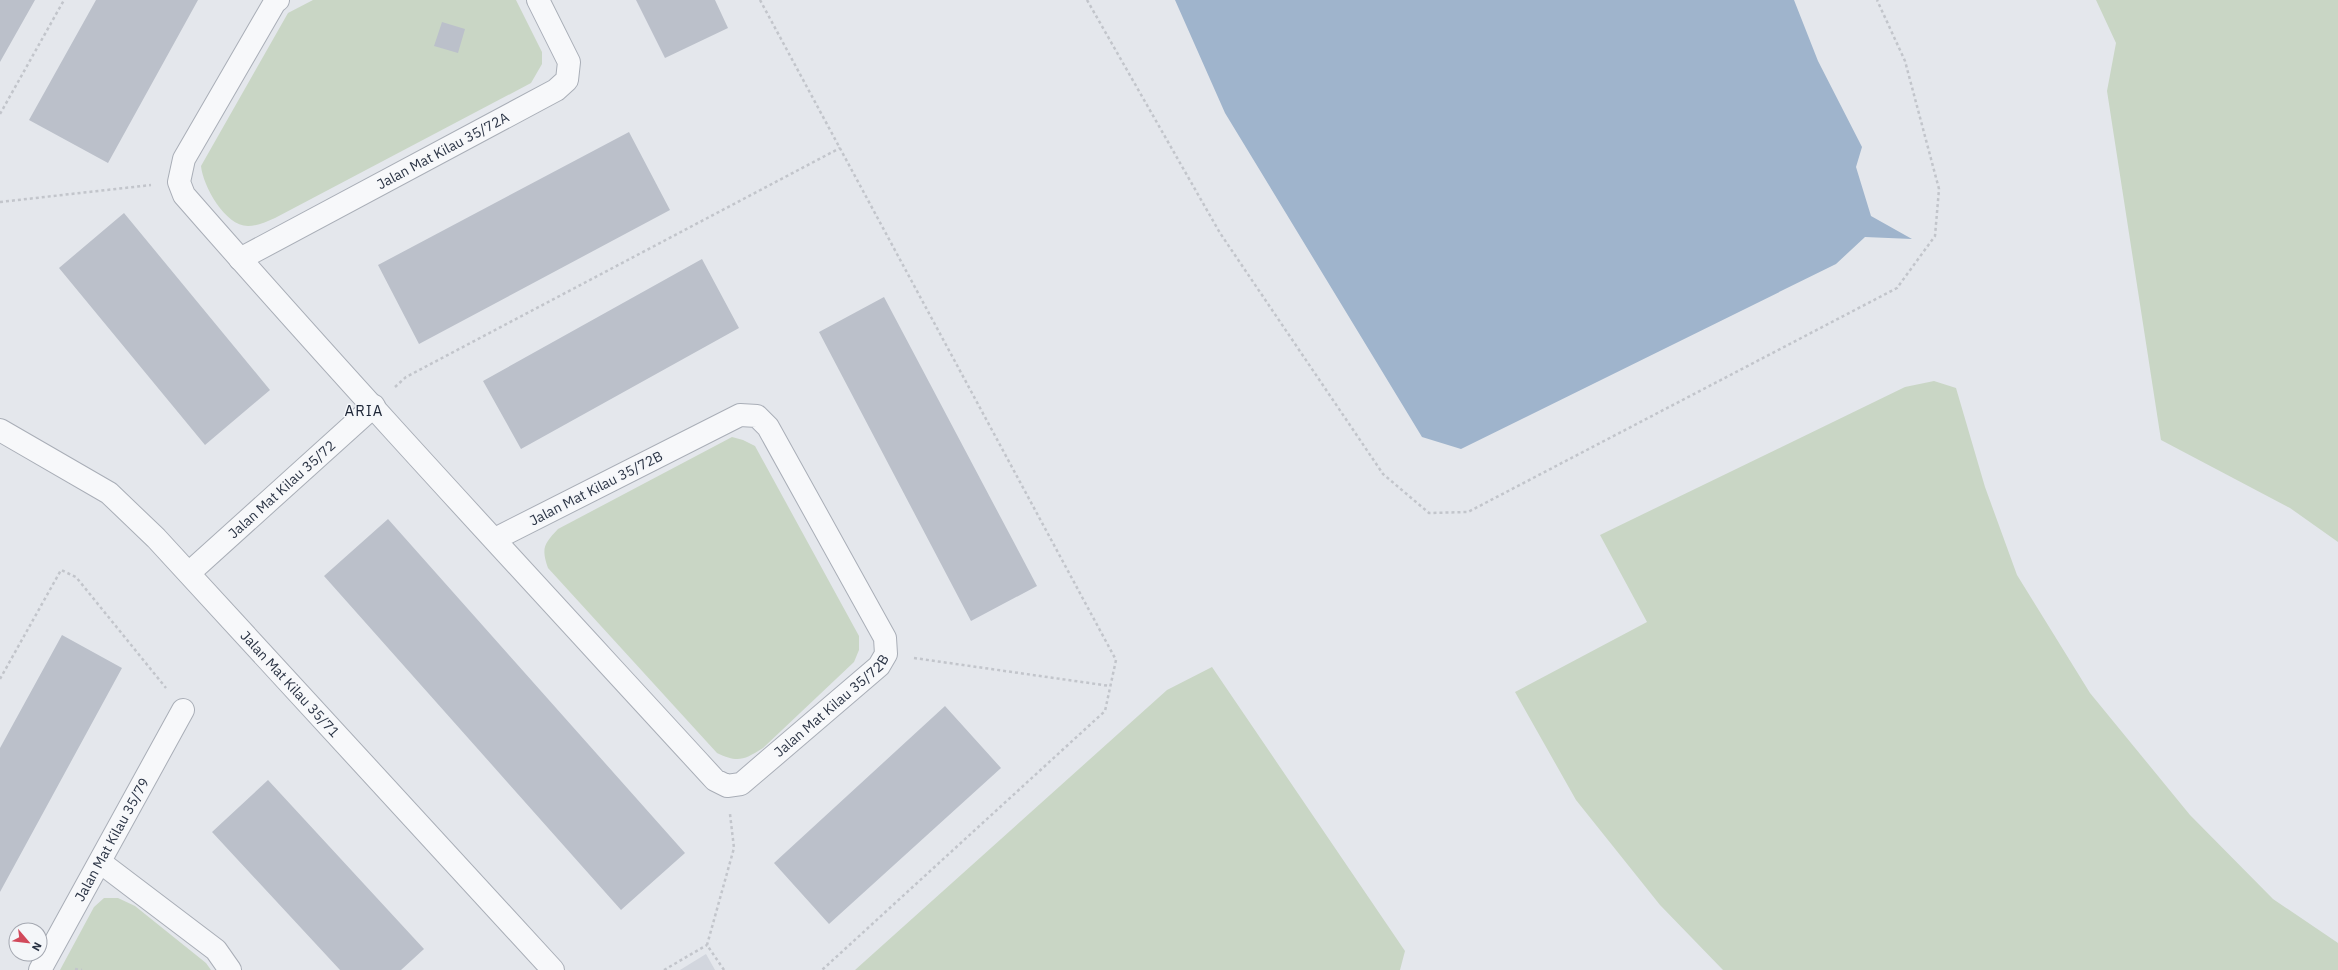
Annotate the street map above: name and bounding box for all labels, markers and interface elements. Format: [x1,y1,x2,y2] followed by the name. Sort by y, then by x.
[374,108,512,193] street label: Jalan Mat Kilau 35/72A
[345,401,383,420] district label: ARIA
[224,436,339,542] street label: Jalan Mat Kilau 35/72
[526,447,666,529] street label: Jalan Mat Kilau 35/72B
[237,627,343,741] street label: Jalan Mat Kilau 35/71
[770,651,893,761] street label: Jalan Mat Kilau 35/72B
[71,775,153,904] street label: Jalan Mat Kilau 35/79
[8,922,48,962] north arrow
[29,940,45,954] text: N

